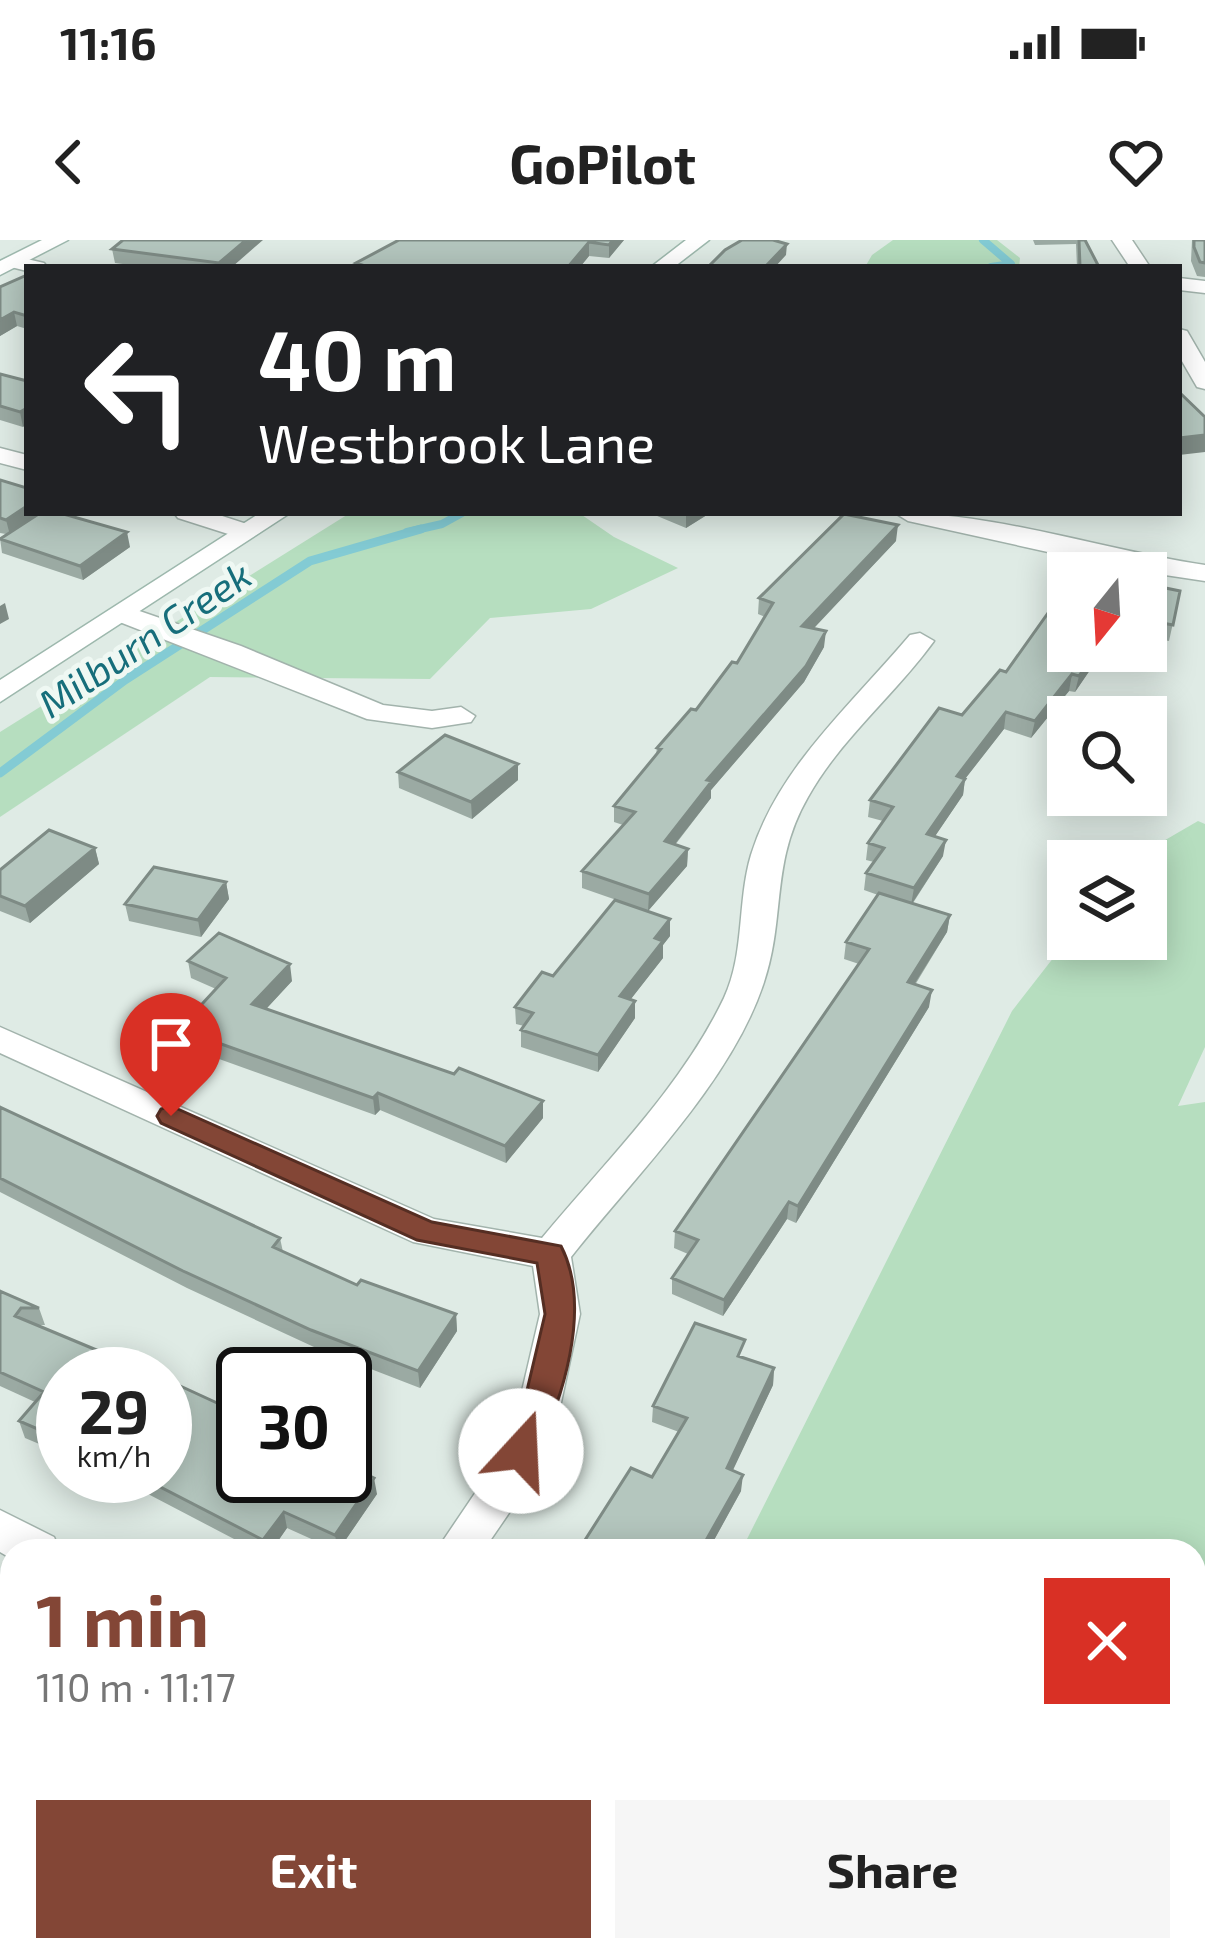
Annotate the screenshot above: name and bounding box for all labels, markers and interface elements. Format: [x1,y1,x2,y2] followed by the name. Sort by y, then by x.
[60,15,156,69] text: 11:16
[36,129,102,195] icon: back
[1103,129,1169,195] icon: heart
[509,130,696,195] text: GoPilot
[258,307,457,408] text: 40 m
[60,312,216,468] icon: left
[258,409,655,474] text: Westbrook Lane
[29,550,259,726] water label: Milburn Creek
[1047,552,1167,672] north arrow
[1047,552,1167,960] map controls
[1047,696,1167,816] button: search
[1047,840,1167,960] button: layers
[120,993,222,1116] pin
[138,1011,204,1077] icon: arrive
[216,1347,372,1503] speed limit sign: 30
[79,1374,149,1446] text: 29
[458,1388,584,1514] position arrow
[77,1437,151,1473] text: km/h
[36,1575,209,1661] text: 1 min
[1044,1578,1170,1704] button: close
[36,1663,236,1710] text: 110 m · 11:17
[36,1800,591,1938] button: Exit
[615,1800,1170,1938] button: Share

